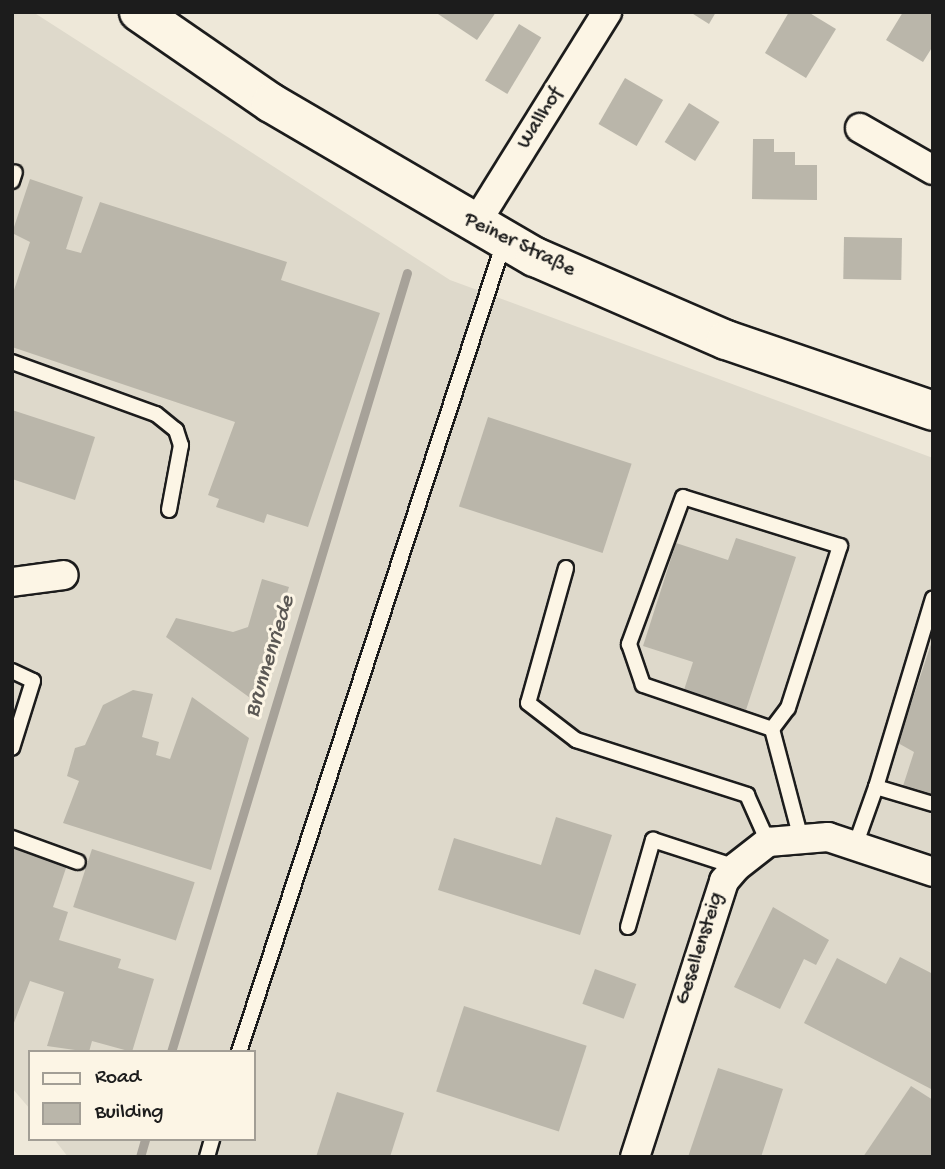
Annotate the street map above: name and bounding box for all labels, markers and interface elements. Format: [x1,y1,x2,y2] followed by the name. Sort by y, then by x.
[512,84,570,154] street label: Wallhof
[459,208,579,284] street label: Peiner Straße
[239,593,303,721] water label: Brunnenriede
[671,890,731,1008] street label: Gesellensteig
[28,1050,256,1141] legend
[95,1066,141,1091] text: Road
[95,1101,164,1126] text: Building

